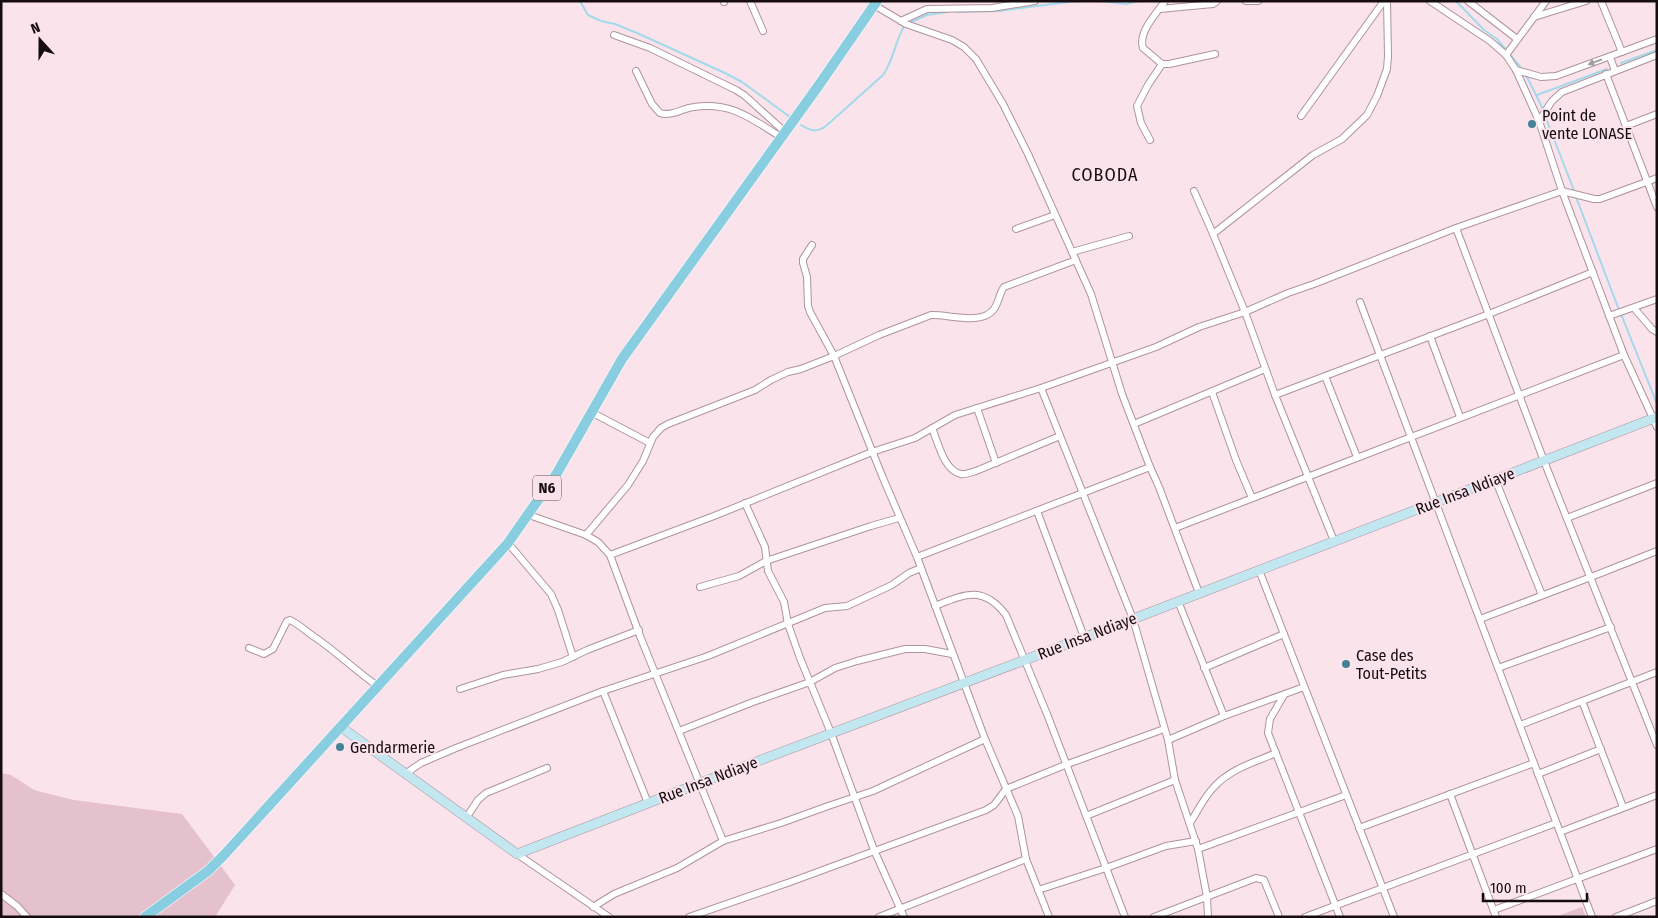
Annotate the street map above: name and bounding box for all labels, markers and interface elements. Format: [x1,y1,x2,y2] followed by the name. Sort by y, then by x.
[15,15,65,65] north arrow
[29,19,42,38] text: N
[1587,59,1602,66] one-way arrow
[1542,106,1632,143] place label: Point de vente LONASE
[1526,118,1538,130] marker: Point de vente LONASE
[1072,164,1138,186] district label: COBODA
[1413,463,1517,519] street label: Rue Insa Ndiaye
[533,476,561,500] road number: N6
[1035,608,1139,664] street label: Rue Insa Ndiaye
[1356,646,1427,683] place label: Case des Tout-Petits
[1340,658,1352,670] marker: Case des Tout-Petits
[350,738,435,757] place label: Gendarmerie
[334,741,346,753] marker: Gendarmerie
[656,752,760,808] street label: Rue Insa Ndiaye
[1483,870,1587,902] scale bar
[1490,879,1527,897] text: 100 m

